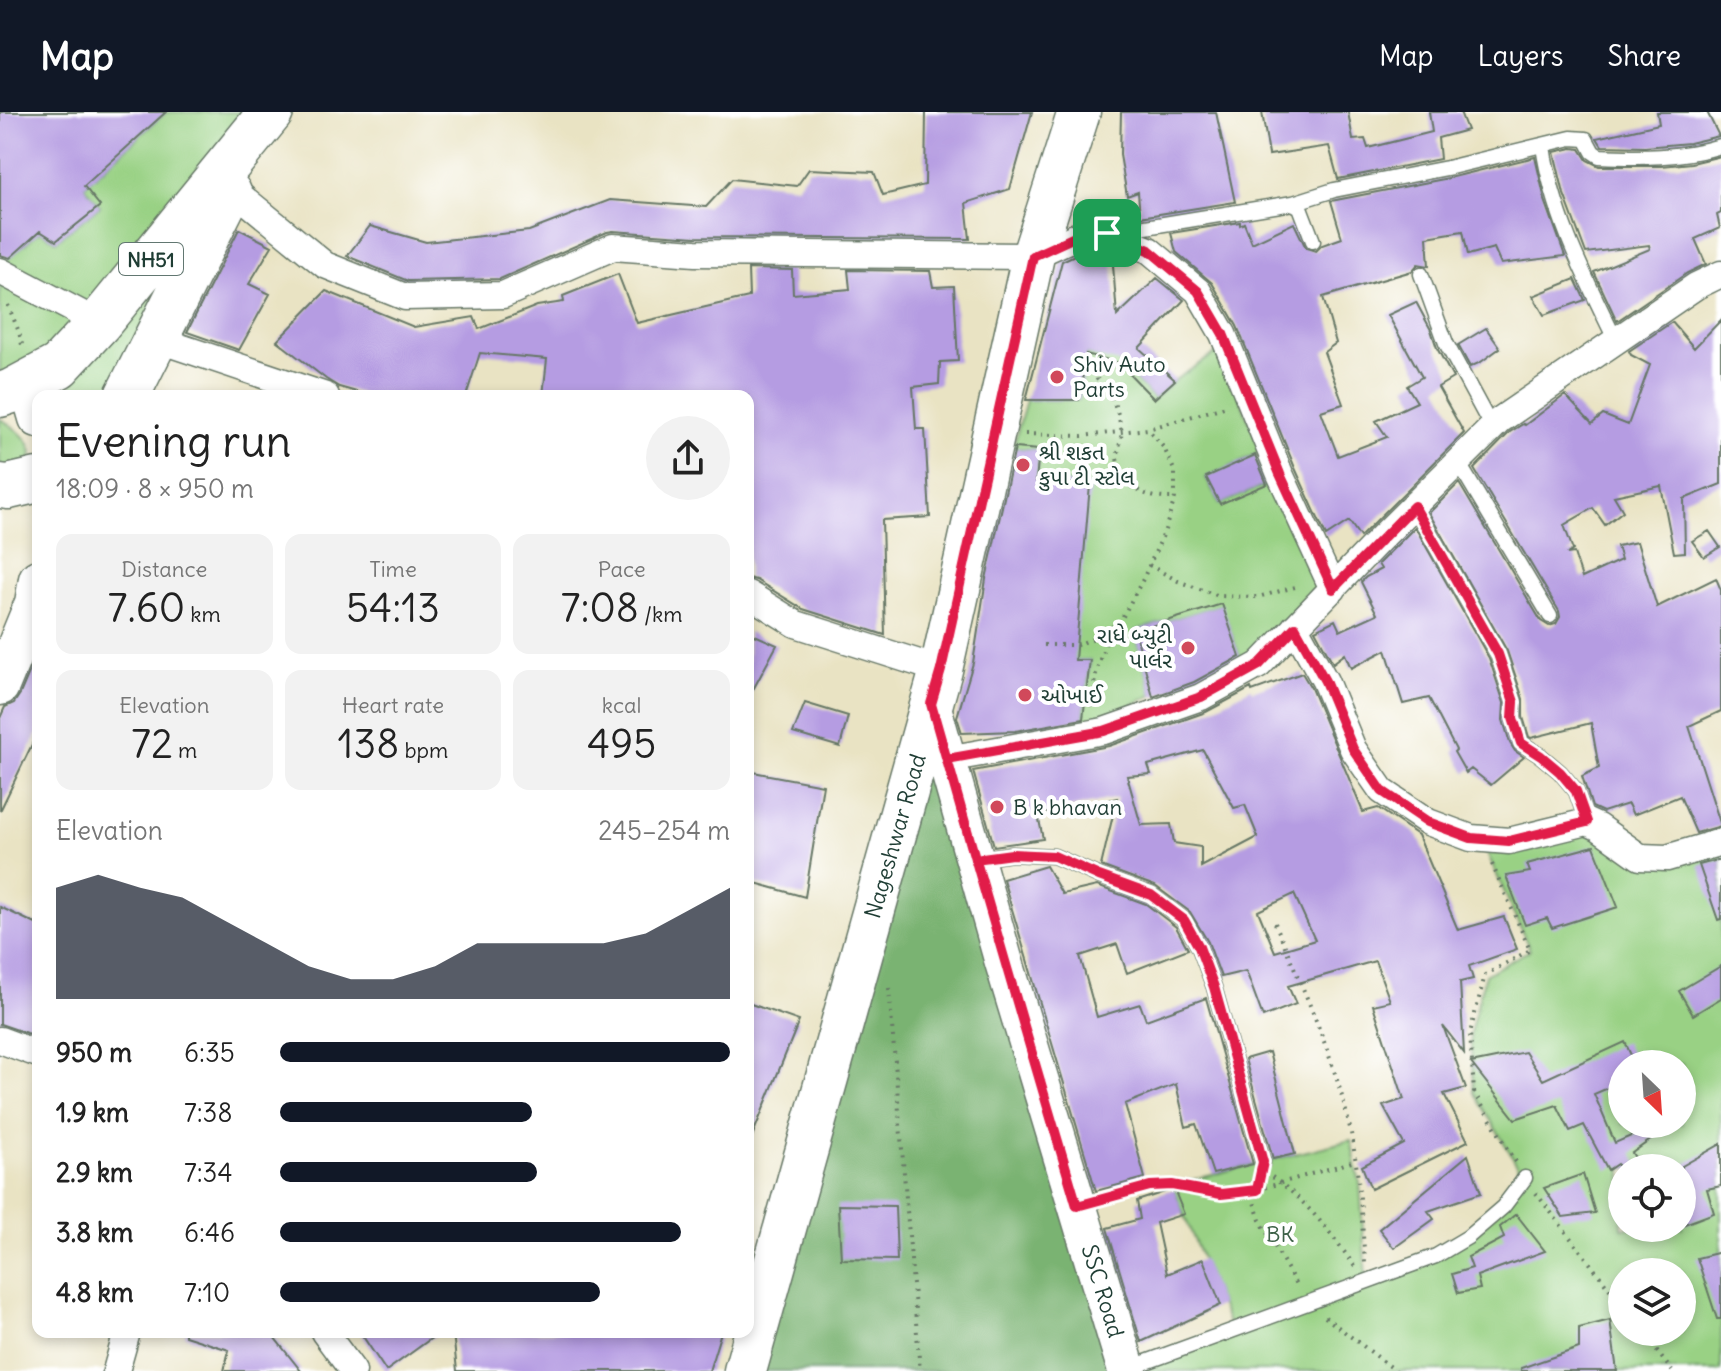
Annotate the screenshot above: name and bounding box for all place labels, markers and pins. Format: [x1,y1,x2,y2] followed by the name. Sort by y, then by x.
[1073,199,1141,267] pin
[1073,350,1166,403] place label: Shiv Auto Parts
[1048,368,1066,386] marker: Shiv Auto Parts
[1038,438,1135,491] place label: શ્રી શકત કુપા ટી સ્ટોલ
[1014,456,1032,474] marker: શ્રી શકત કુપા ટી સ્ટોલ
[1097,621,1172,674] place label: રાધે બ્યુટી પાર્લર
[1179,639,1197,657] marker: રાધે બ્યુટી પાર્લર
[1041,681,1104,709] place label: ઓખાઈ
[1016,686,1034,704] marker: ઓખાઈ
[1013,793,1122,821] place label: B k bhavan
[988,798,1006,816] marker: B k bhavan

